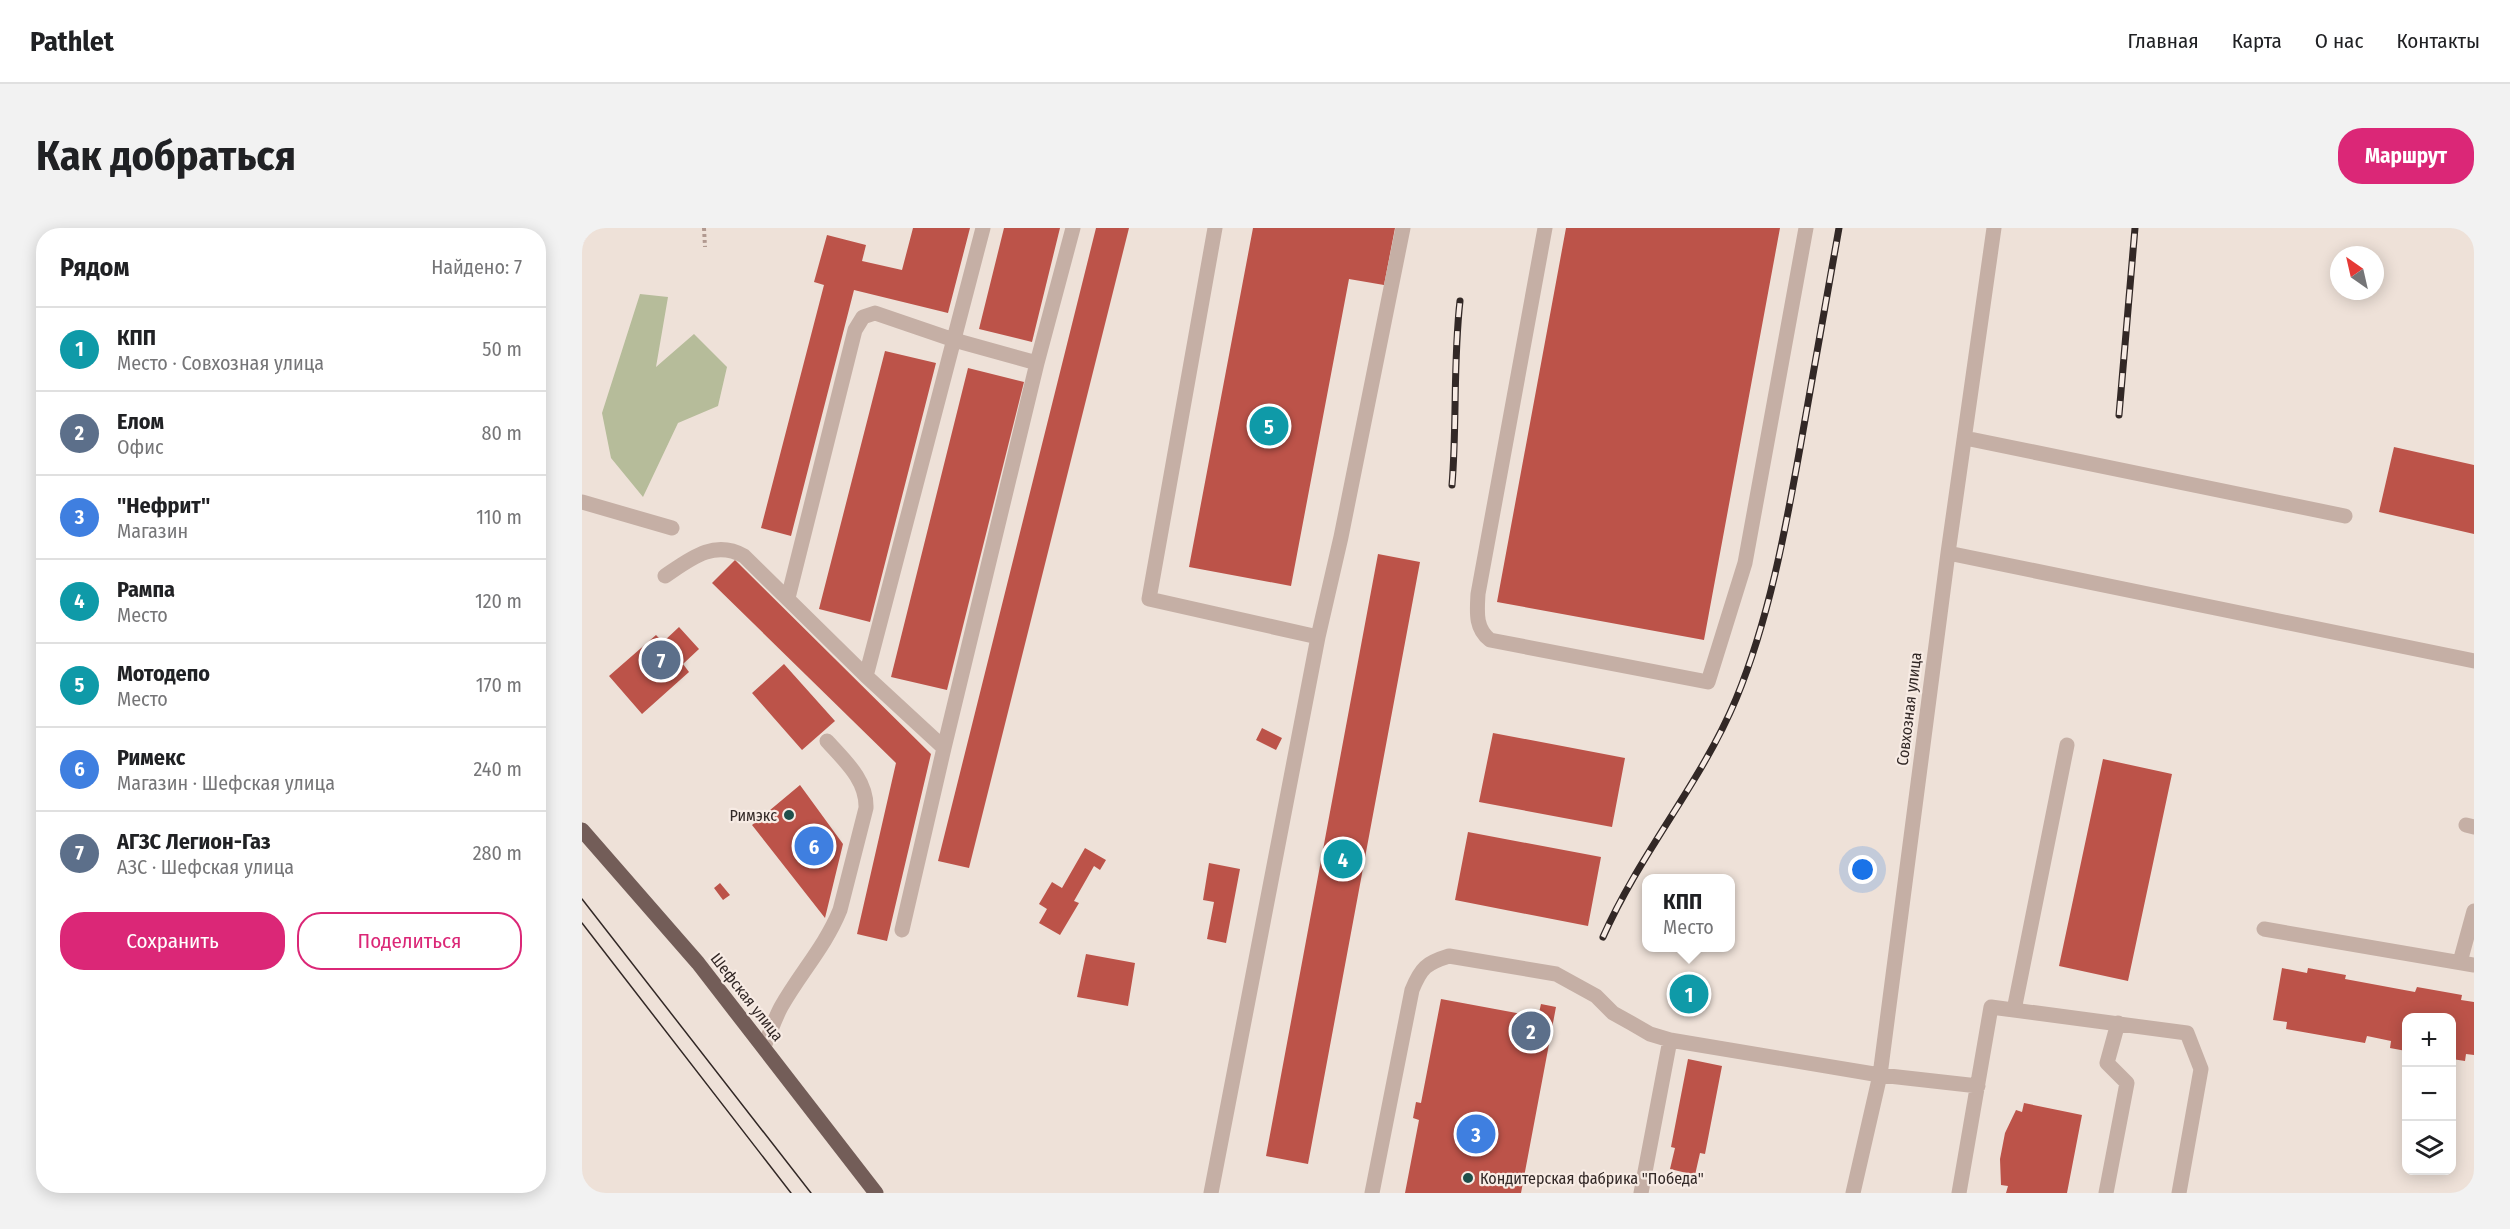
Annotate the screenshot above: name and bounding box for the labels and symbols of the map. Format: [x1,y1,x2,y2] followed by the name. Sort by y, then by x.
[2330,246,2384,300] north arrow
[1250,404,1288,448] pin: 5
[642,638,680,682] pin: 7
[1893,651,1925,767] street label: Совхозная улица
[729,806,777,825] place label: Римэкс
[782,808,796,822] marker: Римэкс
[794,824,834,868] pin: 6
[1324,836,1362,882] pin: 4
[1848,855,1877,884] your location
[707,949,787,1045] street label: Шефская улица
[1670,972,1708,1017] pin: 1
[1512,1008,1550,1054] pin: 2
[1456,1112,1496,1156] pin: 3
[1480,1169,1704,1188] place label: Кондитерская фабрика "Победа"
[1461,1171,1475,1185] marker: Кондитерская фабрика "Победа"

